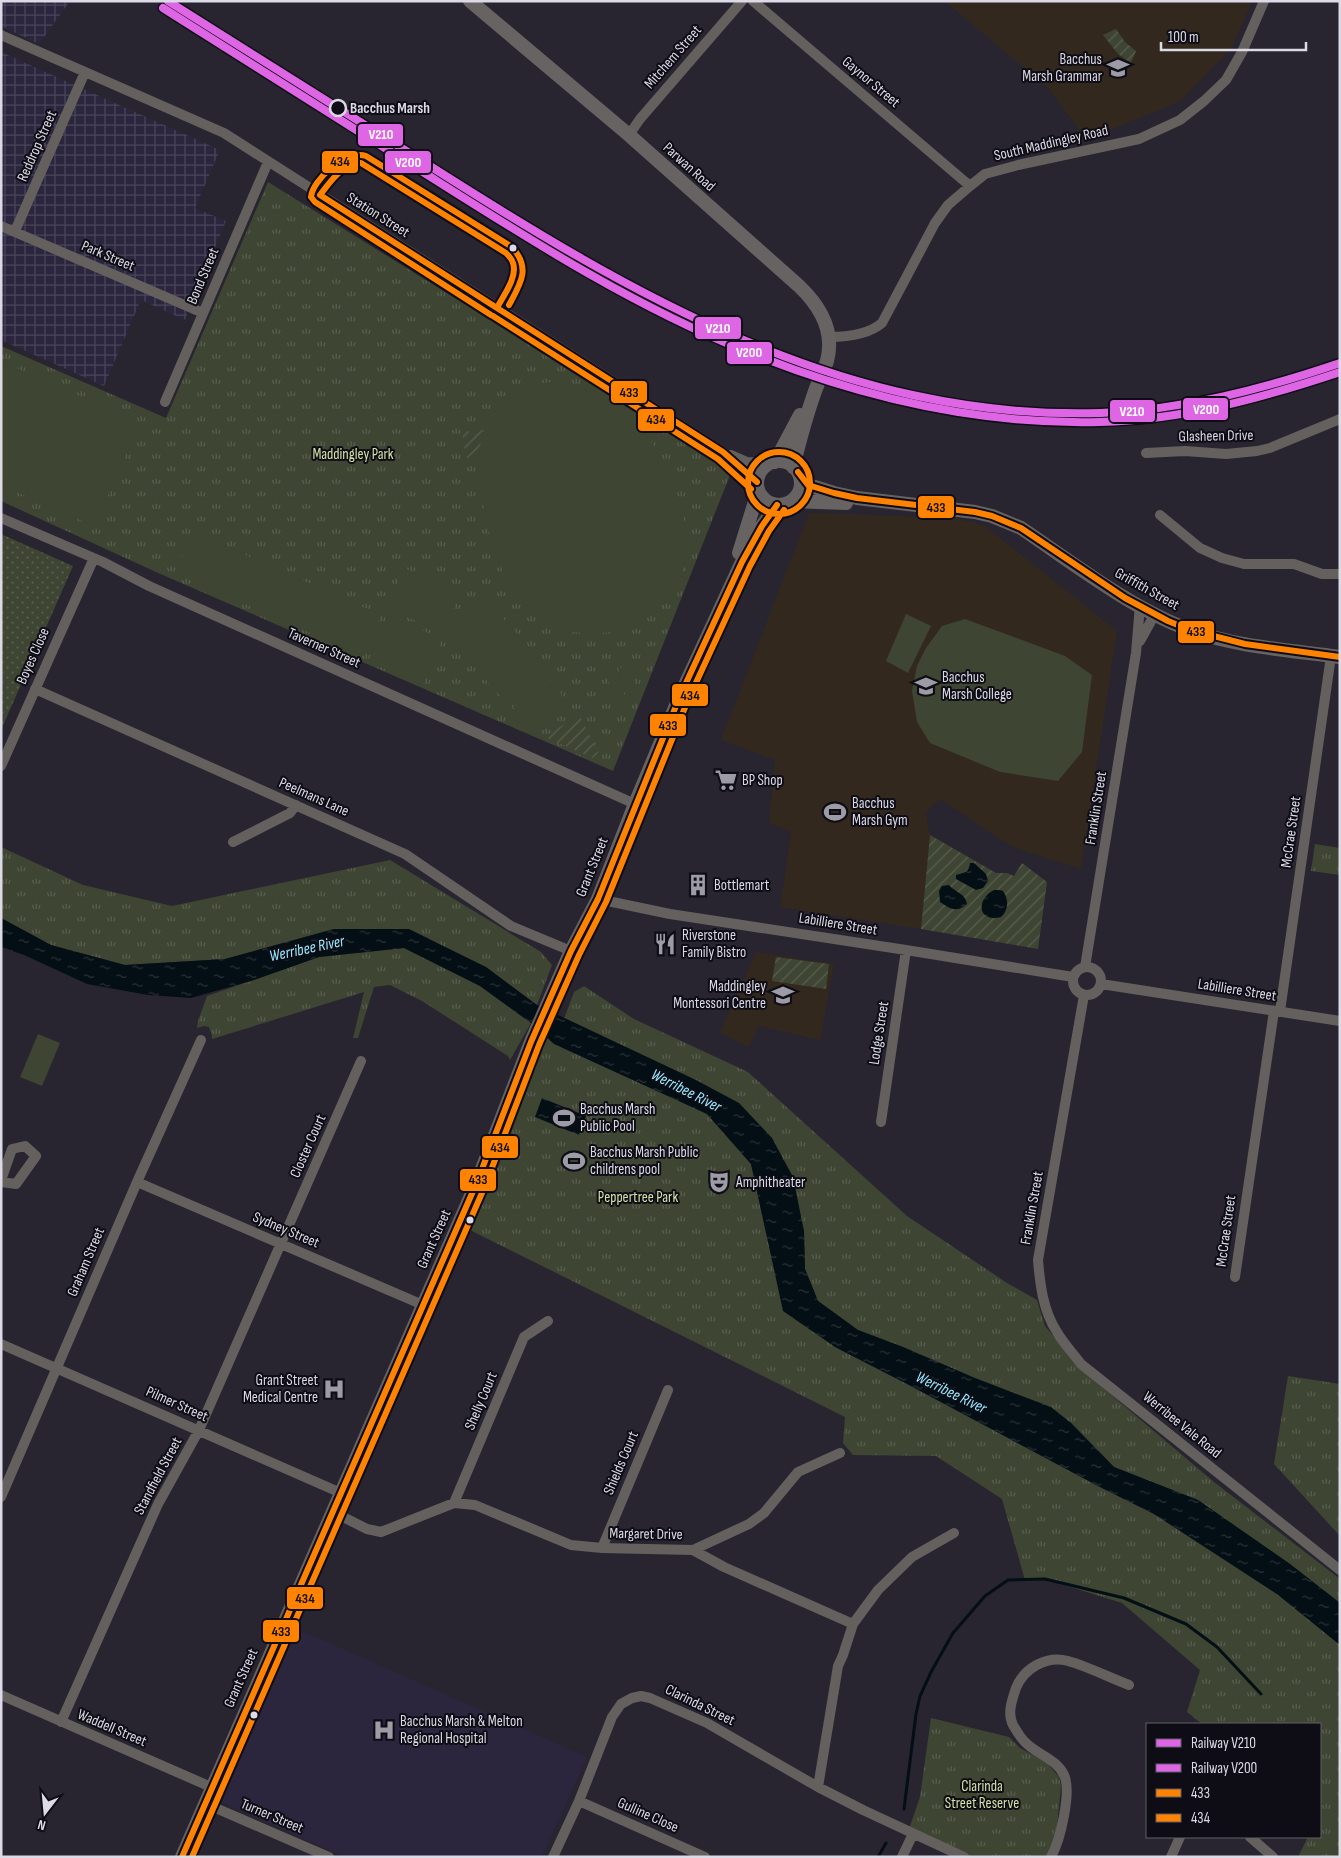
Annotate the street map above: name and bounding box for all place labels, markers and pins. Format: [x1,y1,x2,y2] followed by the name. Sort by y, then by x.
[1022,50,1103,86] place label: Bacchus Marsh Grammar
[1105,55,1131,81] school or university icon: Bacchus Marsh Grammar
[329,99,347,117] marker: Bacchus Marsh
[350,99,430,118] place label: Bacchus Marsh
[508,243,518,253] unlabelled marker
[942,668,1012,704] place label: Bacchus Marsh College
[913,673,939,699] school or university icon: Bacchus Marsh College
[713,767,739,793] supermarket icon: BP Shop
[742,771,783,790] place label: BP Shop
[852,794,908,830] place label: Bacchus Marsh Gym
[822,799,848,825] sports icon: Bacchus Marsh Gym
[685,872,711,898] building icon: Bottlemart
[714,876,770,895] place label: Bottlemart
[682,926,746,962] place label: Riverstone Family Bistro
[652,931,678,957] restaurant icon: Riverstone Family Bistro
[673,977,766,1013] place label: Maddingley Montessori Centre
[770,982,796,1008] school or university icon: Maddingley Montessori Centre
[580,1100,655,1136] place label: Bacchus Marsh Public Pool
[551,1105,577,1131] sports icon: Bacchus Marsh Public Pool
[590,1143,699,1179] place label: Bacchus Marsh Public childrens pool
[561,1148,587,1174] sports icon: Bacchus Marsh Public childrens pool
[706,1169,732,1195] theatre icon: Amphitheater
[735,1173,806,1192] place label: Amphitheater
[465,1215,475,1225] unlabelled marker
[243,1371,318,1407] place label: Grant Street Medical Centre
[321,1376,347,1402] hospital icon: Grant Street Medical Centre
[249,1710,259,1720] unlabelled marker
[400,1712,523,1748] place label: Bacchus Marsh & Melton Regional Hospital
[371,1717,397,1743] hospital icon: Bacchus Marsh & Melton Regional Hospital

